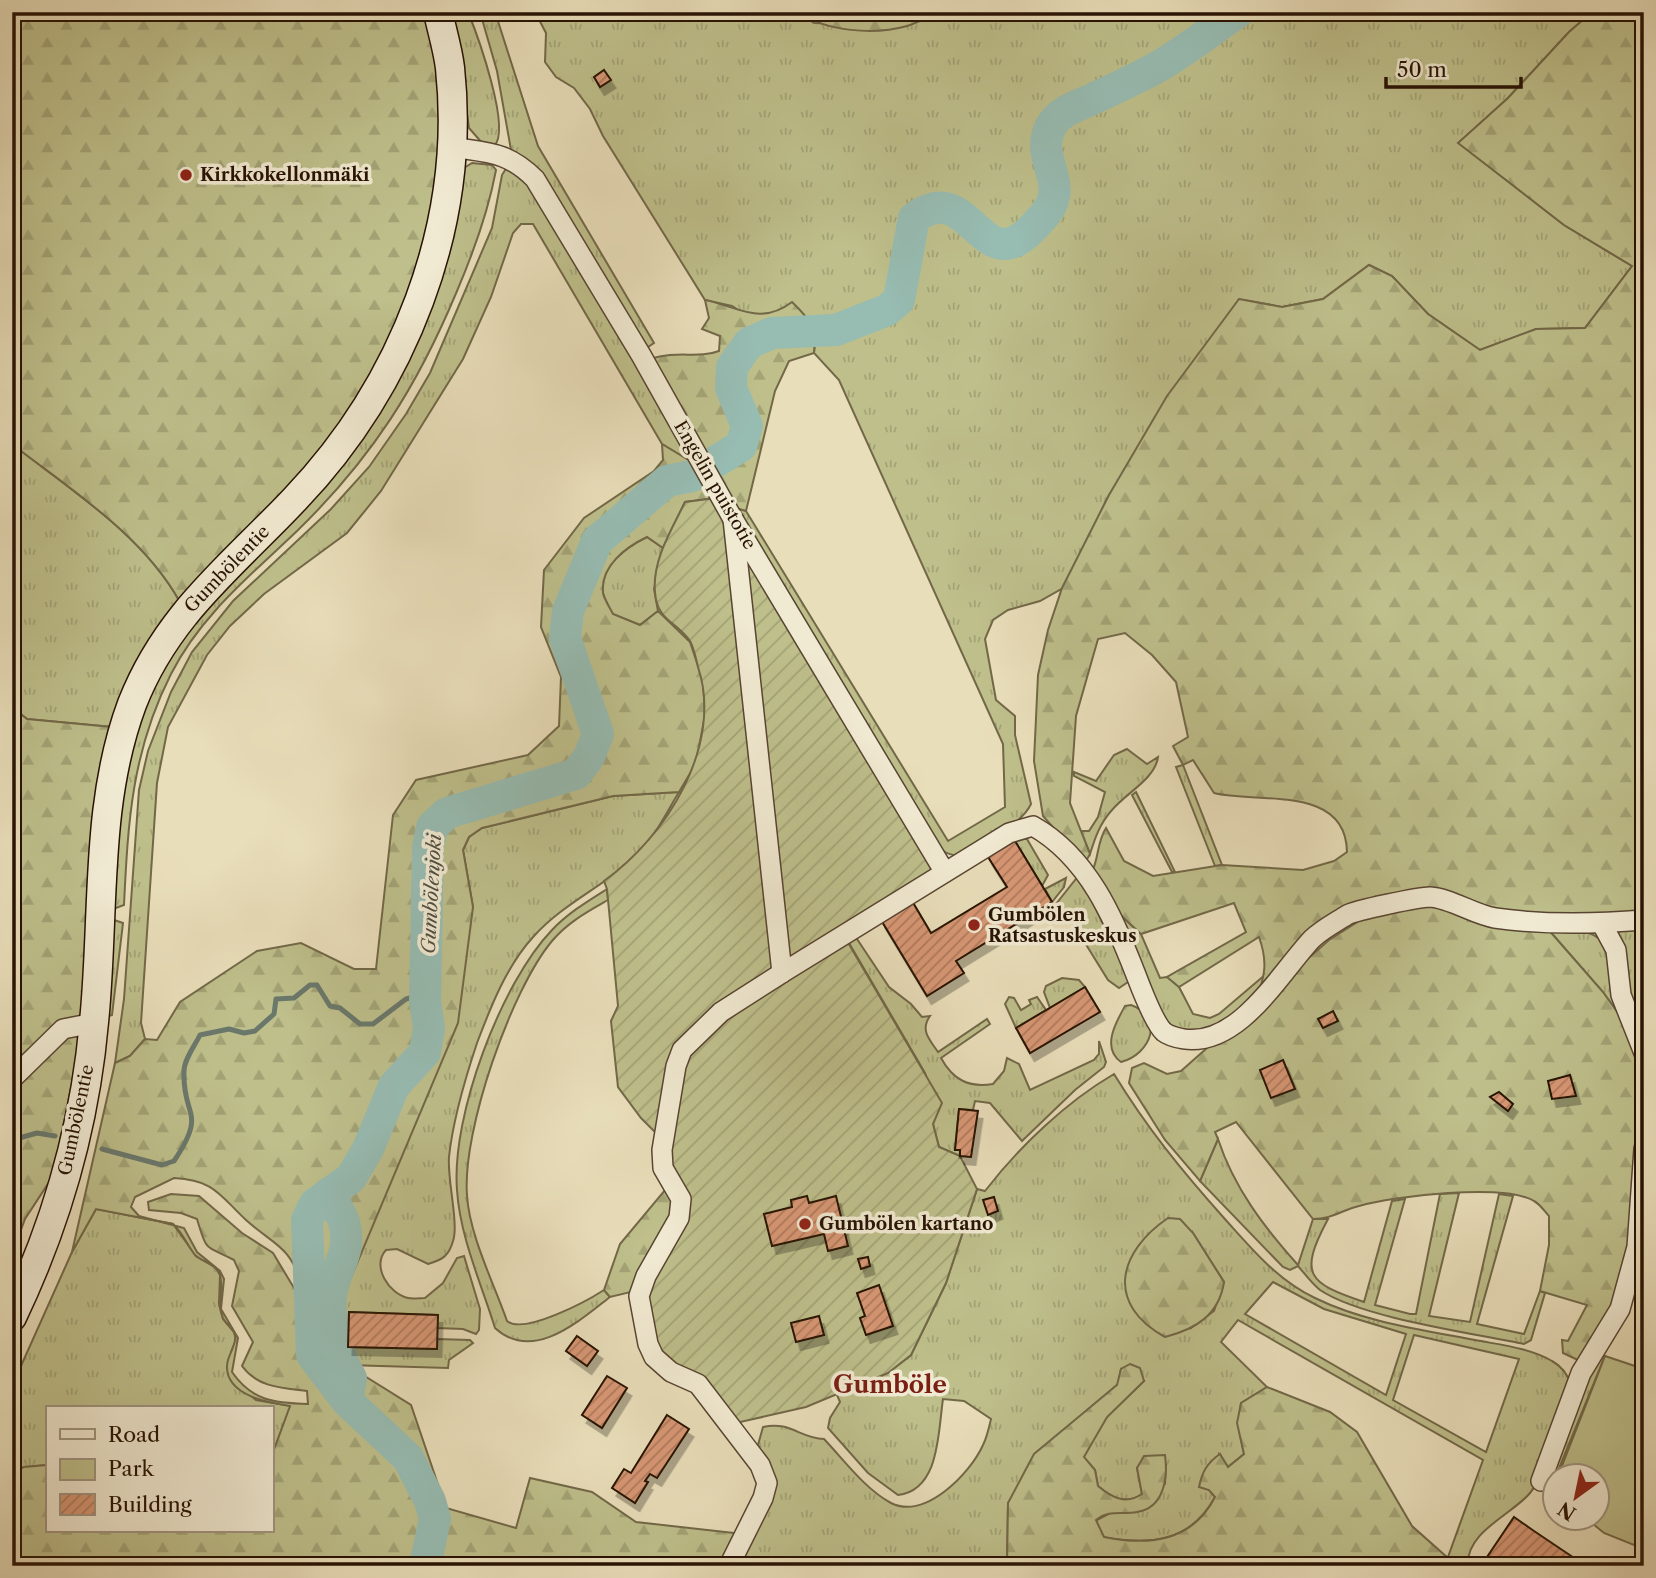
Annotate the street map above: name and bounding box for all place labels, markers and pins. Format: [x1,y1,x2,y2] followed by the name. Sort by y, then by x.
[200,164,370,186] place label: Kirkkokellonmäki
[178,167,194,183] marker: Kirkkokellonmäki
[988,904,1137,947] place label: Gumbölen Ratsastuskeskus
[966,917,982,933] marker: Gumbölen Ratsastuskeskus
[819,1213,994,1235] place label: Gumbölen kartano
[797,1216,813,1232] marker: Gumbölen kartano

